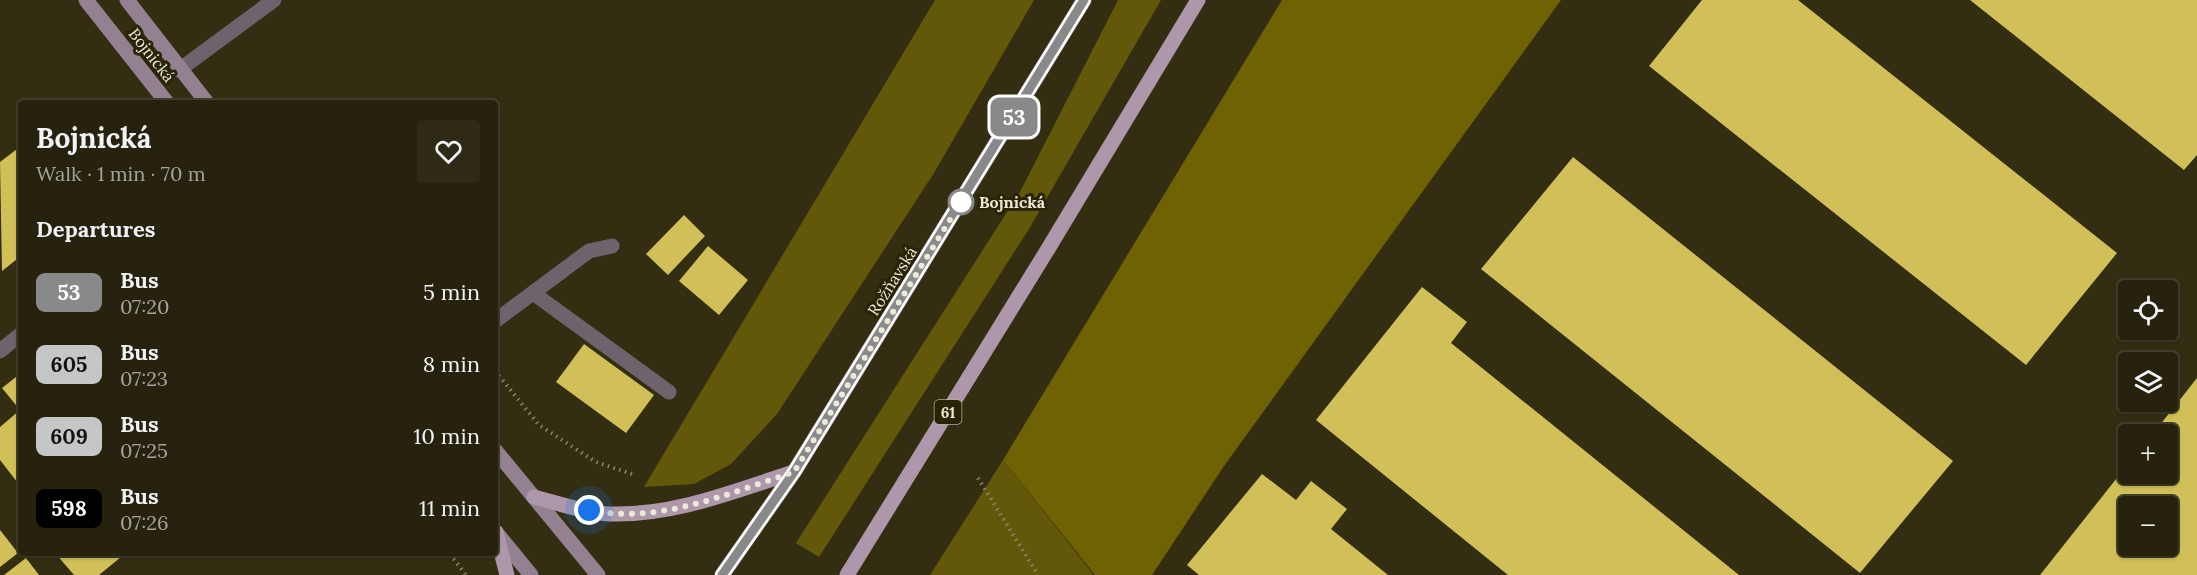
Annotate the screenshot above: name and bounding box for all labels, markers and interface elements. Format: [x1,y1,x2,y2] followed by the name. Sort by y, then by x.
[125,24,179,86] street label: Bojnická
[987,98,1041,136] line badge: 53
[1002,104,1026,131] text: 53
[36,120,152,156] text: Bojnická
[417,120,480,183] button: heart
[36,161,206,186] text: Walk · 1 min · 70 m
[948,189,974,215] marker: Bojnická
[979,192,1046,212] place label: Bojnická
[36,215,155,243] text: Departures
[863,243,921,319] street label: Rožňavská
[120,266,159,294] text: Bus
[423,278,480,306] text: 5 min
[57,279,81,306] text: 53
[2118,280,2178,556] map controls
[2118,280,2178,340] button: locate
[120,294,169,319] text: 07:20
[120,338,159,366] text: Bus
[423,350,480,378] text: 8 min
[51,351,87,378] text: 605
[2118,352,2178,412] button: layers
[120,366,168,391] text: 07:23
[934,400,962,424] road number: 61
[120,410,159,438] text: Bus
[413,422,480,450] text: 10 min
[50,423,88,450] text: 609
[2118,424,2178,484] button: +
[120,438,168,463] text: 07:25
[120,482,159,510] text: Bus
[419,494,480,522] text: 11 min
[51,495,87,522] text: 598
[574,495,604,525] your location
[2118,496,2178,556] button: −
[120,510,169,535] text: 07:26

